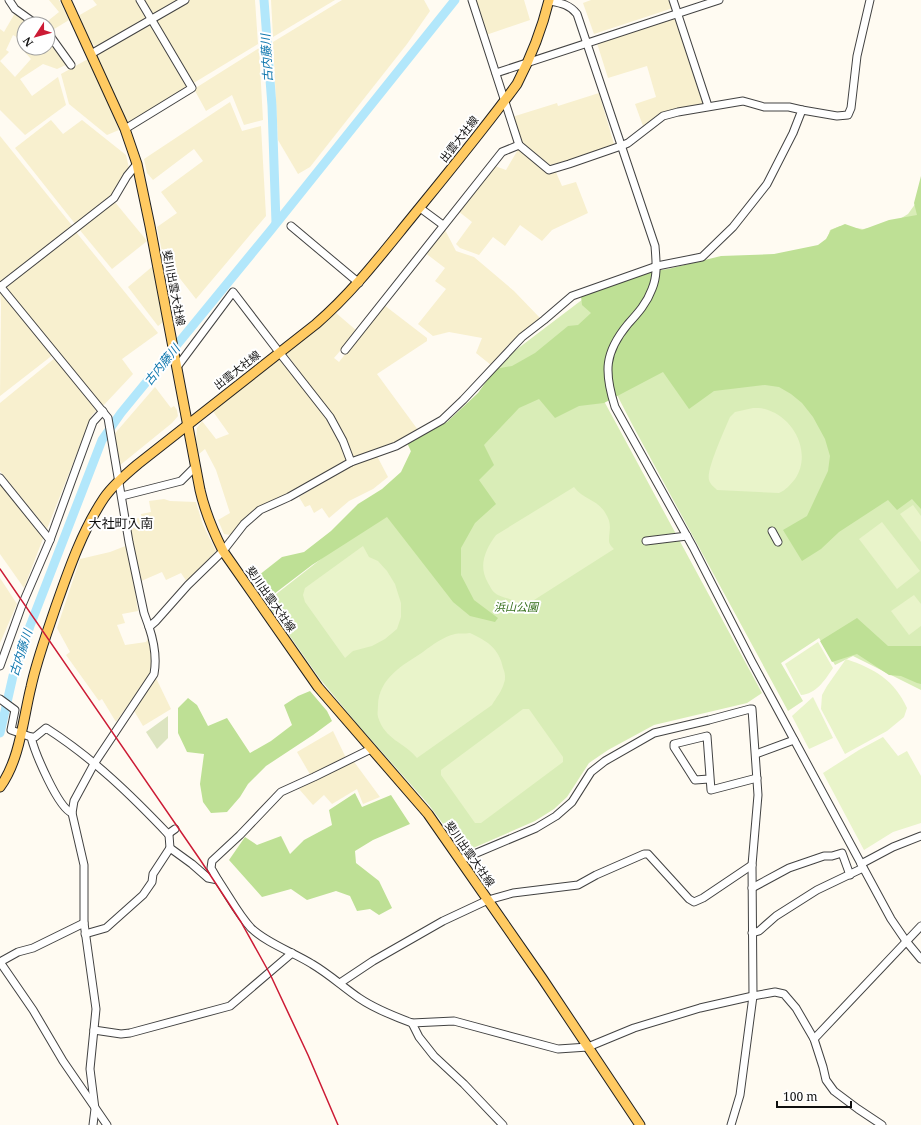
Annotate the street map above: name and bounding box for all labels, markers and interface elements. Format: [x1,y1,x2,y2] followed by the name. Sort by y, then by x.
[16,16,56,56] north arrow
[257,32,276,82] water label: 古内藤川
[19,34,36,50] text: N
[436,112,481,165] street label: 出雲大社線
[160,249,189,327] street label: 斐川出雲大社線
[140,339,185,389] water label: 古内藤川
[210,347,263,392] street label: 出雲大社線
[88,514,154,532] district label: 大社町入南
[243,563,300,635] street label: 斐川出雲大社線
[494,599,540,614] park label: 浜山公園
[5,625,37,678] water label: 古内藤川
[442,818,499,890] street label: 斐川出雲大社線
[777,1083,851,1109] scale bar
[783,1088,818,1105] text: 100 m

